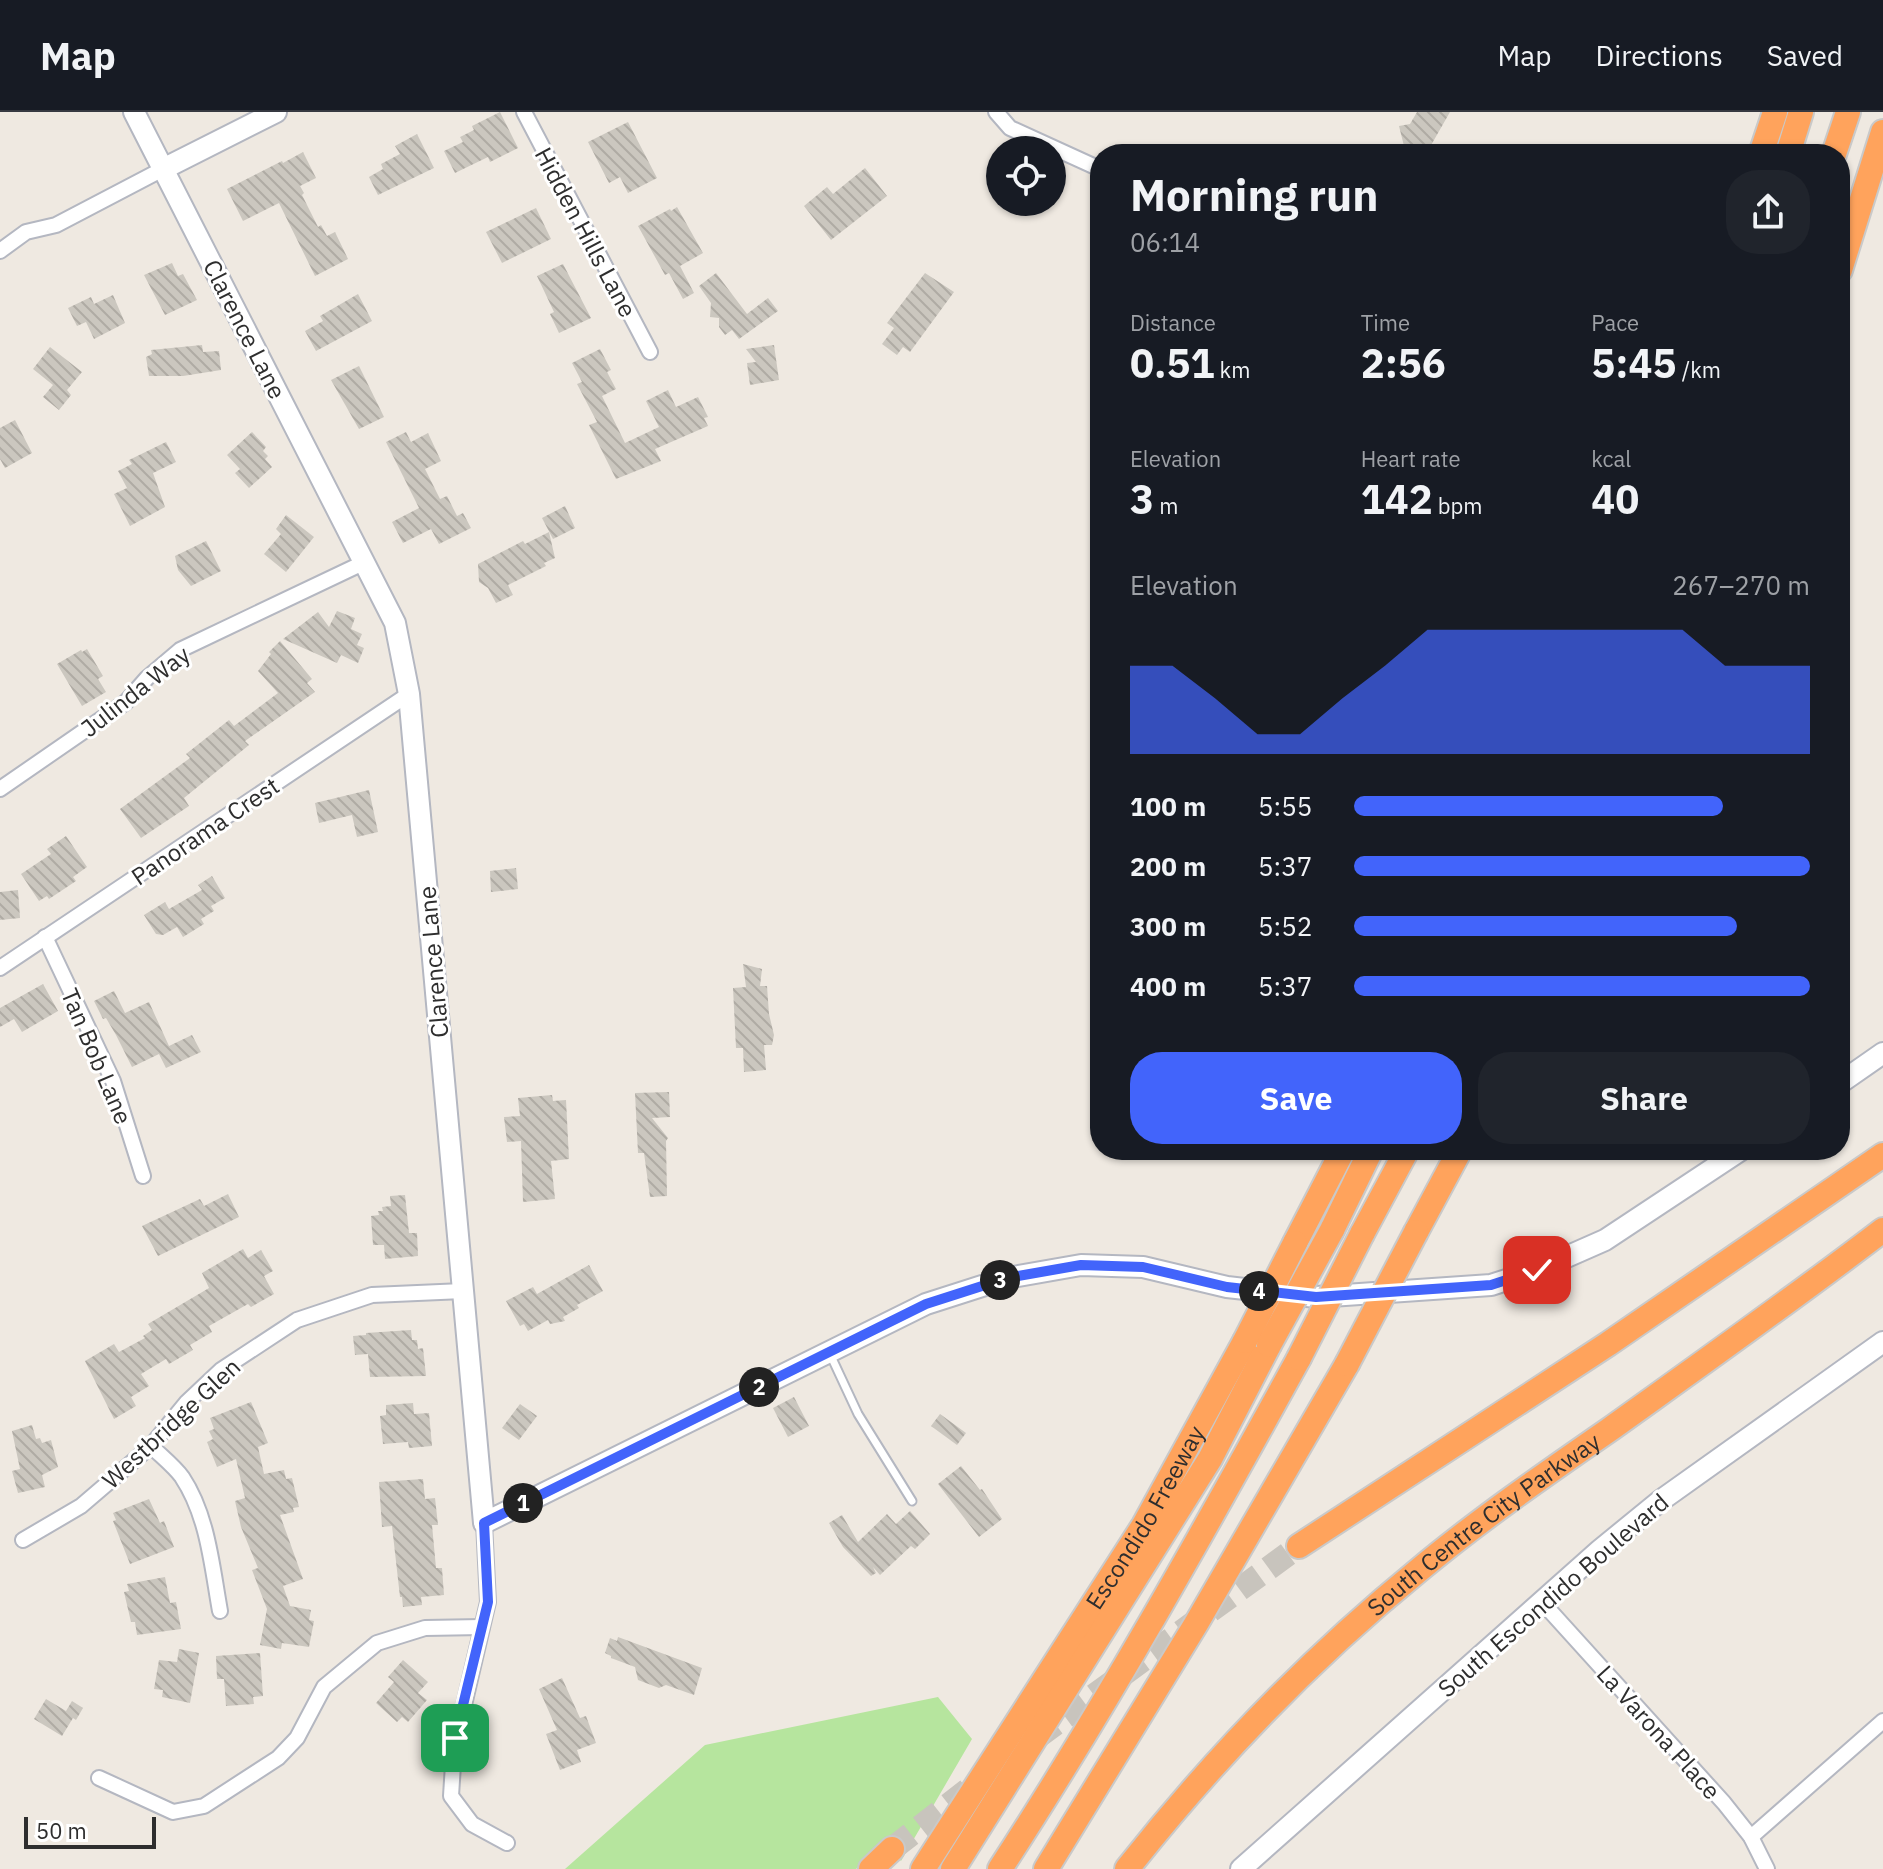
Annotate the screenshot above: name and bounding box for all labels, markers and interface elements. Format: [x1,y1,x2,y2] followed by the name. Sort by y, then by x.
[40,31,116,80] text: Map
[1497,37,1551,74] text: Map
[1595,37,1723,74] text: Directions
[1767,37,1843,74] text: Saved
[986,136,1066,216] map controls
[986,136,1066,216] button: locate
[528,141,644,323] street label: Hidden Hills Lane
[1130,166,1379,223] text: Morning run
[1726,170,1810,254] button: share
[1130,225,1200,259] text: 06:14
[196,254,294,404] street label: Clarence Lane
[1130,308,1216,337] text: Distance
[1361,308,1410,337] text: Time
[1591,308,1639,337] text: Pace
[1130,337,1214,389] text: 0.51
[1361,337,1446,389] text: 2:56
[1591,337,1677,389] text: 5:45
[1214,355,1250,384] text: km
[1677,355,1721,384] text: /km
[1130,444,1221,473] text: Elevation
[1361,444,1461,473] text: Heart rate
[1591,444,1631,473] text: kcal
[1130,473,1154,525] text: 3
[1361,473,1433,525] text: 142
[1591,473,1639,525] text: 40
[1154,491,1178,520] text: m
[1433,491,1483,520] text: bpm
[1130,568,1238,602] text: Elevation
[1672,568,1810,602] text: 267–270 m
[74,638,196,744] street label: Julinda Way
[125,770,285,892] street label: Panorama Crest
[1130,789,1206,823] text: 100 m
[1258,789,1312,823] text: 5:55
[1130,849,1206,883] text: 200 m
[1258,849,1312,883] text: 5:37
[410,885,456,1039] street label: Clarence Lane
[1130,909,1206,943] text: 300 m
[1258,909,1312,943] text: 5:52
[1130,969,1206,1003] text: 400 m
[1258,969,1312,1003] text: 5:37
[54,983,140,1129] street label: Tan Bob Lane
[1130,1052,1462,1144] button: Save
[1478,1052,1810,1144] button: Share
[1503,1236,1571,1304] pin
[1515,1248,1559,1292] icon: check
[980,1260,1020,1300] pin: 3
[993,1265,1007,1294] text: 3
[1239,1271,1279,1311] pin: 4
[1252,1276,1266,1305] text: 4
[95,1351,247,1495] street label: Westbridge Glen
[739,1367,779,1407] pin: 2
[752,1372,766,1401] text: 2
[1078,1420,1212,1615] street label: Escondido Freeway
[1360,1425,1606,1623] street label: South Centre City Parkway
[503,1483,543,1523] pin: 1
[1431,1486,1675,1704] street label: South Escondido Boulevard
[516,1488,530,1517] text: 1
[1590,1658,1728,1806] street label: La Varona Place
[421,1704,489,1772] pin
[433,1716,477,1760] icon: arrive
[24,1813,156,1849] scale bar
[36,1816,87,1845] text: 50 m

